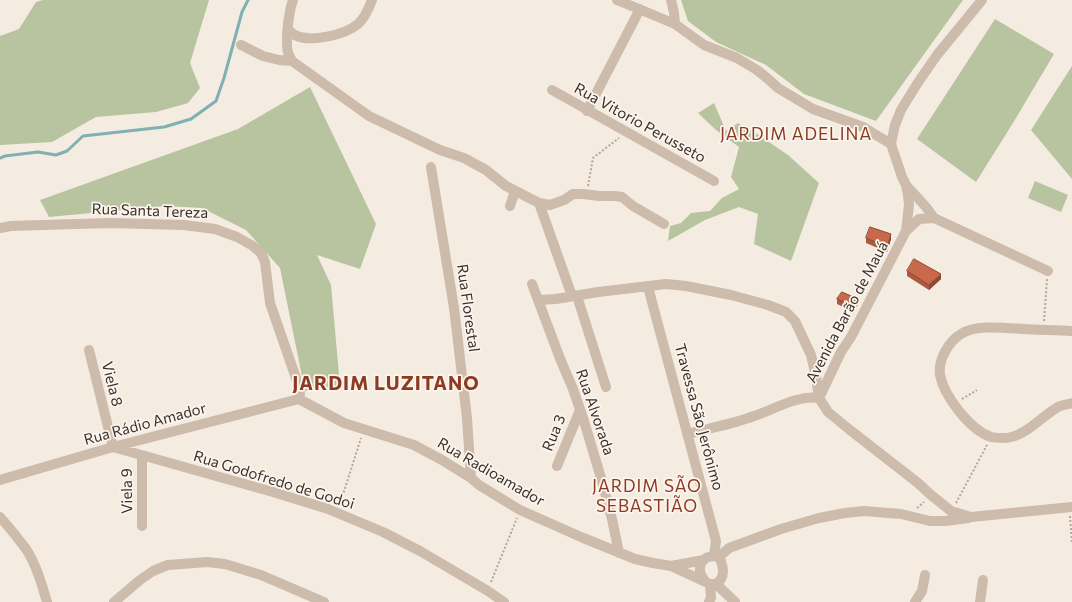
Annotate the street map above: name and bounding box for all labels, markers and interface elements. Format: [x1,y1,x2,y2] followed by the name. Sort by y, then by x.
[571,79,709,167] street label: Rua Vitorio Perusseto
[720,124,872,144] district label: JARDIM ADELINA
[91,200,209,222] street label: Rua Santa Tereza
[802,238,892,386] street label: Avenida Barão de Mauá
[453,263,483,353] street label: Rua Florestal
[671,342,727,492] street label: Travessa São Jerônimo
[98,360,126,408] street label: Viela 8
[572,367,618,457] street label: Rua Alvorada
[292,373,480,395] district label: JARDIM LUZITANO
[82,399,208,449] street label: Rua Rádio Amador
[539,412,569,454] street label: Rua 3
[434,434,548,510] street label: Rua Radioamador
[191,447,357,513] street label: Rua Godofredo de Godoi
[118,468,136,514] street label: Viela 9
[592,476,702,516] district label: JARDIM SÃO SEBASTIÃO

